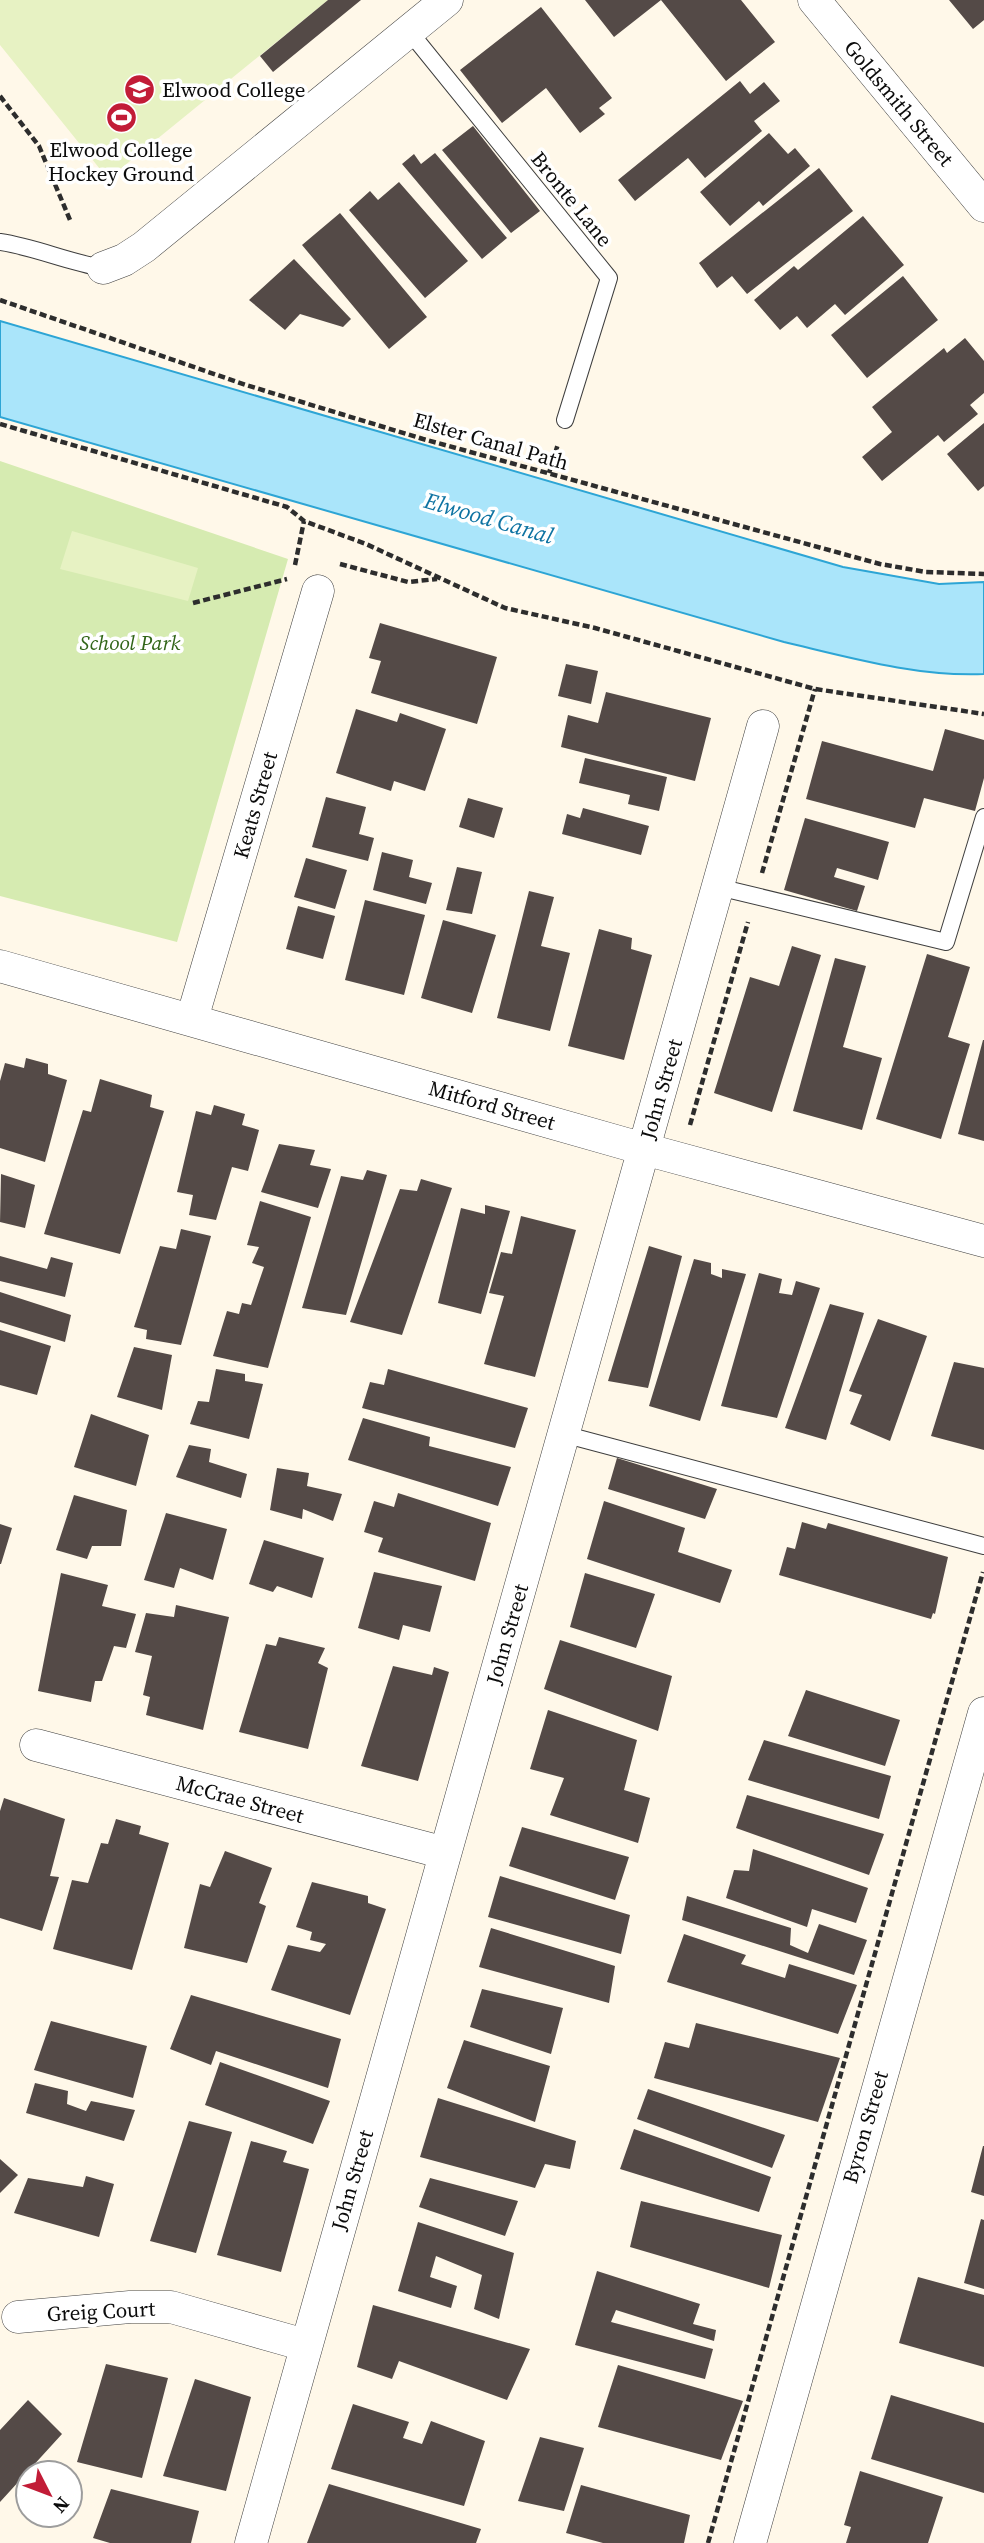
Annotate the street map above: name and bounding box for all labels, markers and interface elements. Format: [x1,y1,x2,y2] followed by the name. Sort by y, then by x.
[838,34,961,172] street label: Goldsmith Street
[122,72,156,106] school or university icon: Elwood College
[162,75,305,104] place label: Elwood College
[104,100,138,134] sports icon: Elwood College Hockey Ground
[48,135,194,188] place label: Elwood College Hockey Ground
[525,145,619,253] street label: Bronte Lane
[410,405,572,477] street label: Elster Canal Path
[420,484,558,552] water label: Elwood Canal
[80,628,180,657] park label: School Park
[226,748,284,862] street label: Keats Street
[633,1035,689,1144] street label: John Street
[425,1073,559,1137] street label: Mitford Street
[479,1580,535,1689] street label: John Street
[173,1768,307,1830] street label: McCrae Street
[835,2067,895,2187] street label: Byron Street
[324,2126,380,2235] street label: John Street
[46,2294,156,2328] street label: Greig Court
[14,2459,84,2529] north arrow
[47,2492,76,2519] text: N

